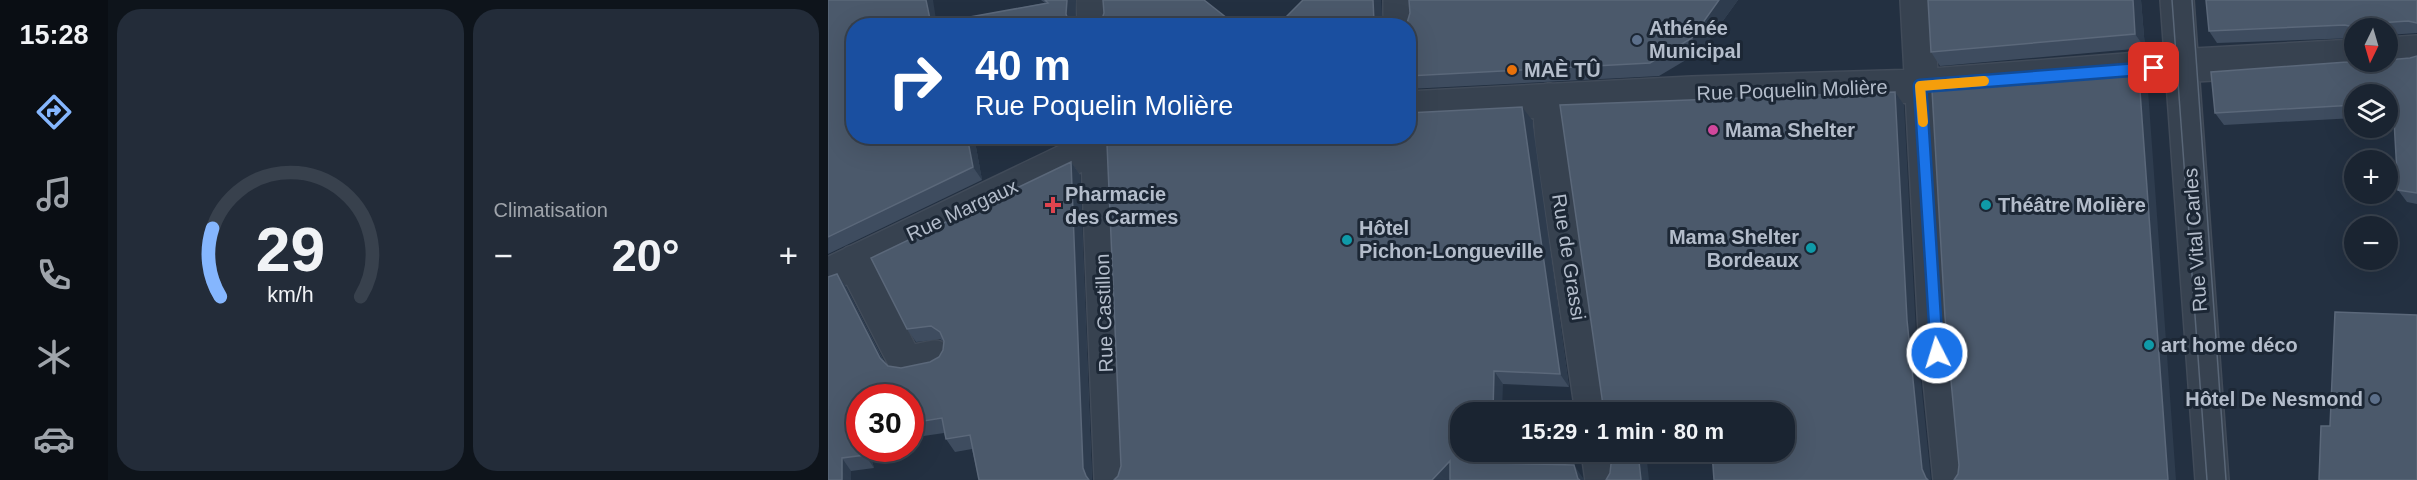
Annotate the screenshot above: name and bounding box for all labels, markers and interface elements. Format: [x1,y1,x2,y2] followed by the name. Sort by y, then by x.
[1649,17,1741,62] place label: Athénée Municipal
[2344,18,2398,72] north arrow
[2344,18,2398,270] map controls
[19,20,89,50] text: 15:28
[1630,33,1644,47] marker: Athénée Municipal
[876,42,954,120] icon: right
[975,42,1071,89] text: 40 m
[2128,42,2179,93] pin
[2137,51,2170,84] icon: arrive
[1524,58,1601,81] place label: MAÈ TÛ
[1505,63,1519,77] marker: MAÈ TÛ
[1696,76,1888,104] street label: Rue Poquelin Molière
[2344,84,2398,138] button: layers
[33,91,75,133] icon: directions
[975,91,1233,121] text: Rue Poquelin Molière
[1725,119,1855,141] place label: Mama Shelter
[1706,123,1720,137] marker: Mama Shelter
[2344,150,2398,204] button: +
[2179,167,2211,313] street label: Rue Vital Carles
[33,173,75,215] icon: music
[903,175,1021,245] street label: Rue Margaux
[1065,183,1178,228] place label: Pharmacie des Carmes
[1548,192,1590,322] street label: Rue de Grassi
[1998,194,2146,216] place label: Théâtre Molière
[1046,198,1060,212] marker: Pharmacie des Carmes
[1979,198,1993,212] marker: Théâtre Molière
[494,199,608,221] text: Climatisation
[256,215,325,284] text: 29
[2344,216,2398,270] button: −
[1359,217,1543,262] place label: Hôtel Pichon-Longueville
[1669,226,1799,271] place label: Mama Shelter Bordeaux
[612,230,680,281] text: 20°
[1340,233,1354,247] marker: Hôtel Pichon-Longueville
[494,237,513,274] text: −
[779,237,798,274] text: +
[1804,241,1818,255] marker: Mama Shelter Bordeaux
[1091,253,1117,373] street label: Rue Castillon
[33,254,75,296] icon: phone
[267,283,313,307] text: km/h
[1905,321,1969,385] position arrow
[2161,334,2298,356] place label: art home déco
[33,336,75,378] icon: climate
[2142,338,2156,352] marker: art home déco
[846,384,924,462] speed limit sign: 30
[2185,388,2363,410] place label: Hôtel De Nesmond
[2368,392,2382,406] marker: Hôtel De Nesmond
[33,418,75,460] icon: car
[1521,419,1724,444] text: 15:29 · 1 min · 80 m

